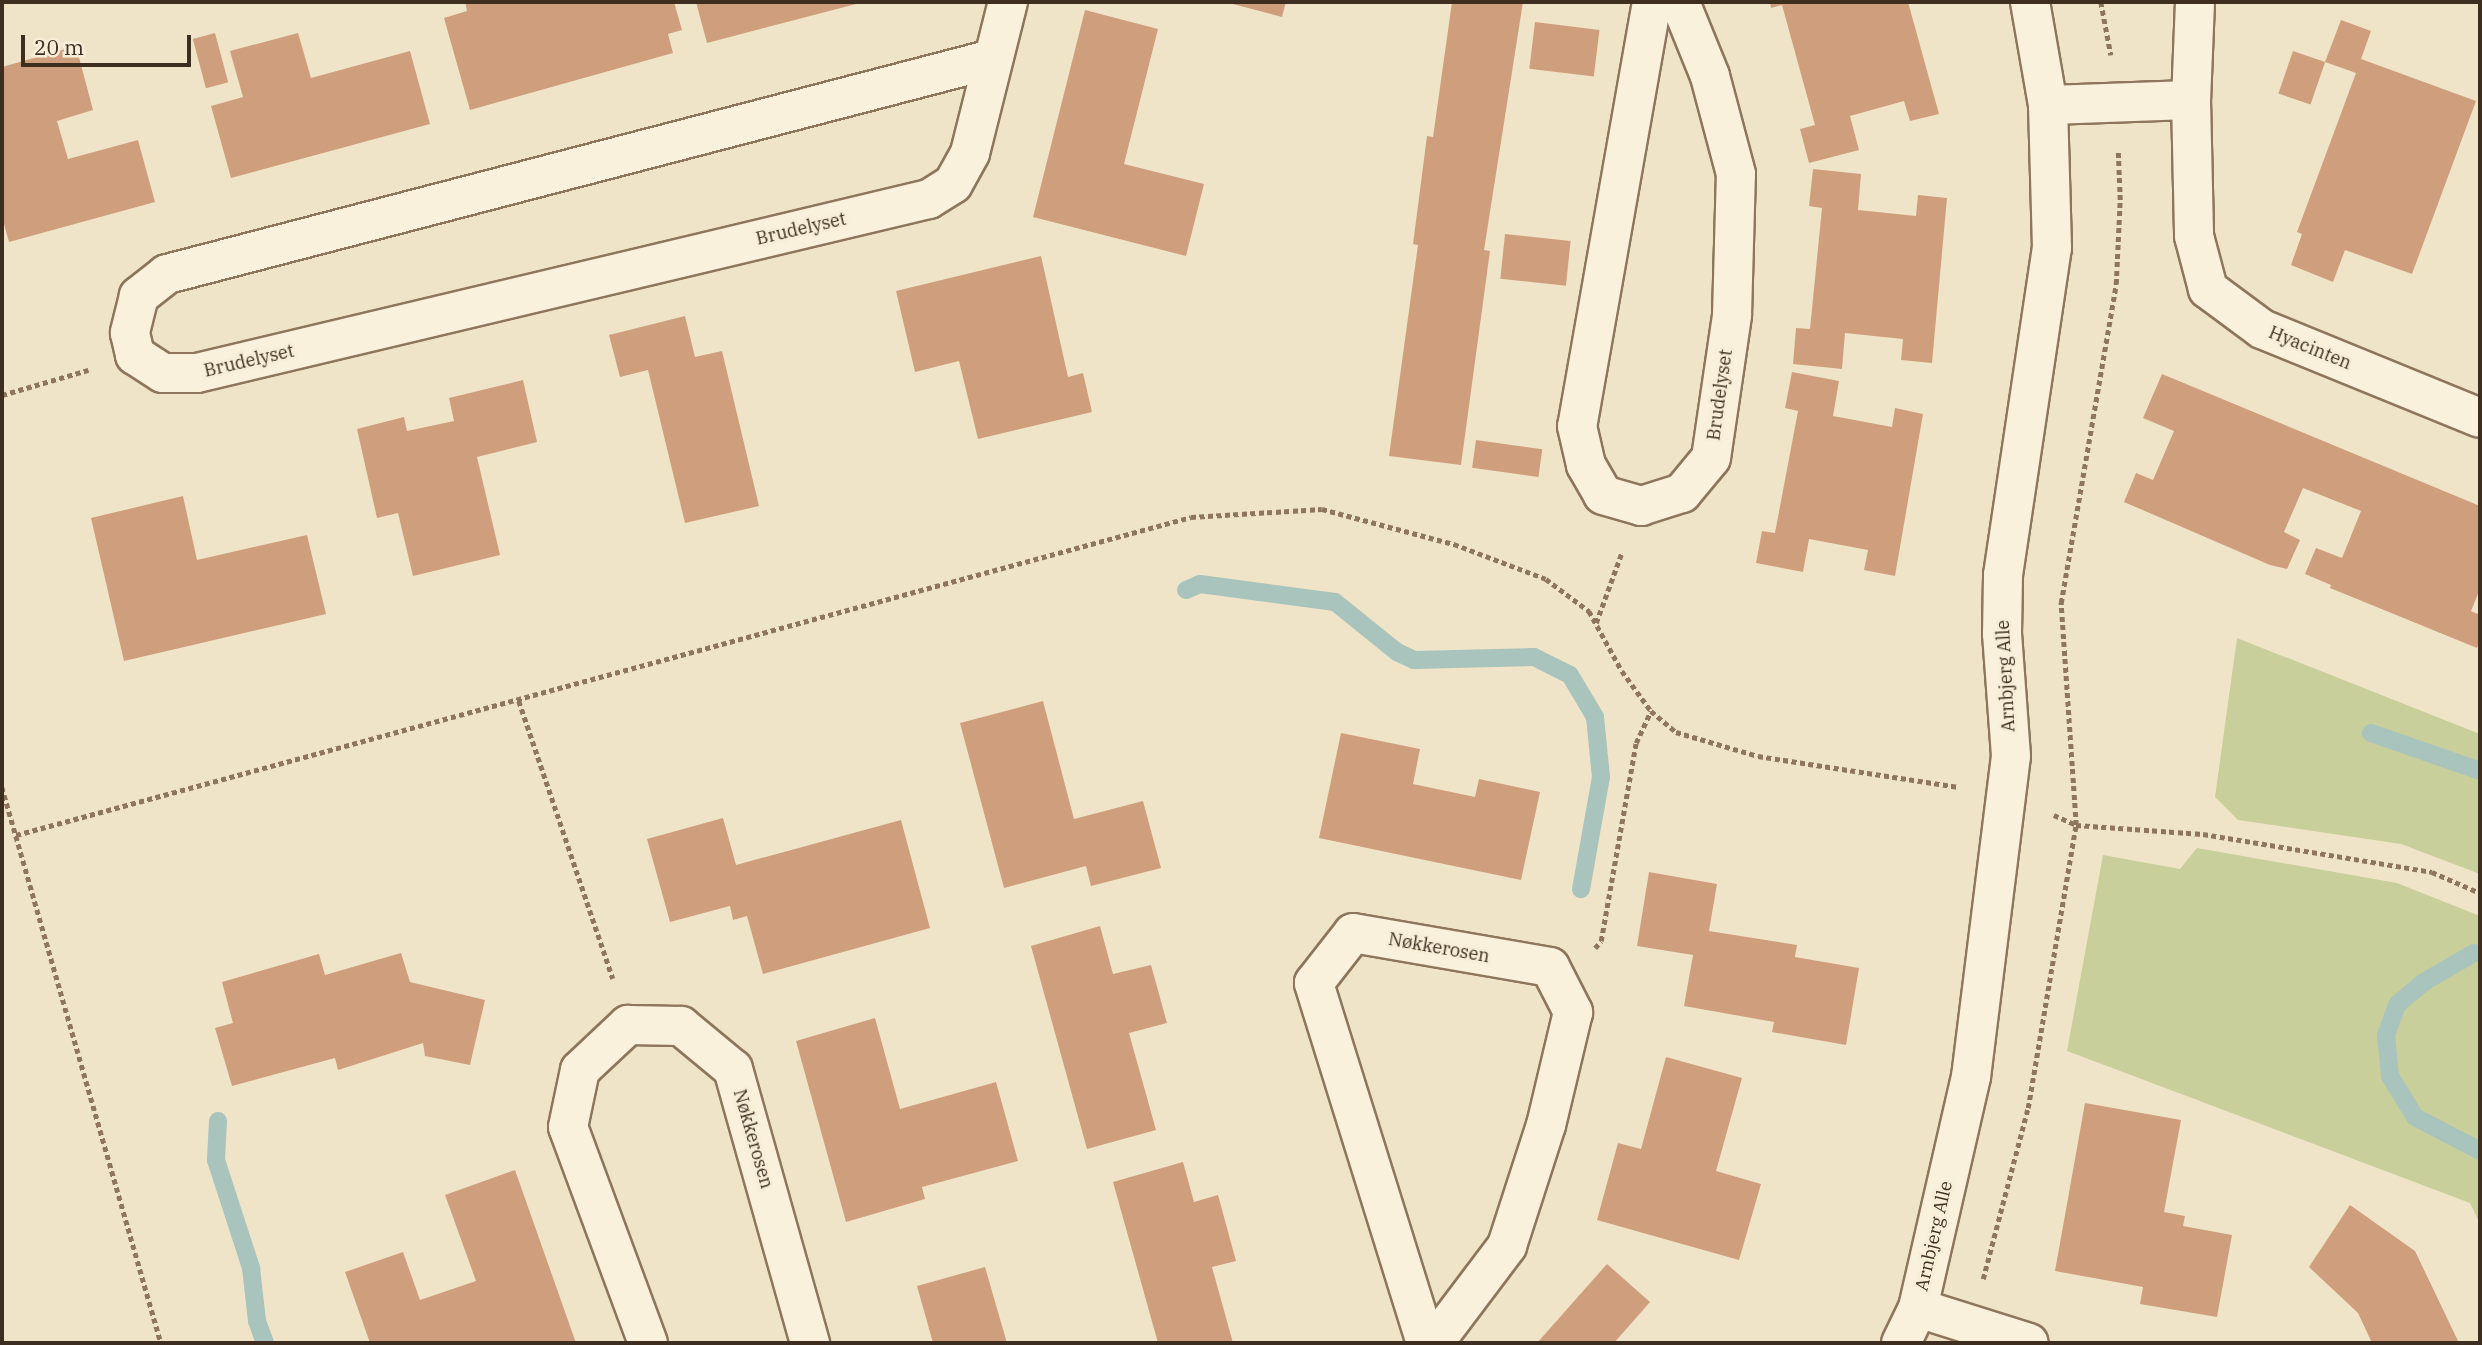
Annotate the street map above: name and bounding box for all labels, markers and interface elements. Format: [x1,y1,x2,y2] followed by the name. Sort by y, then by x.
[24,21,194,65] scale bar
[34,33,84,61] text: 20 m
[754,208,848,250] street label: Brudelyset
[2265,322,2355,374] street label: Hyacinten
[202,340,296,382] street label: Brudelyset
[1703,348,1737,442] street label: Brudelyset
[1992,619,2020,733] street label: Arnbjerg Alle
[1387,928,1491,968] street label: Nøkkerosen
[728,1087,778,1191] street label: Nøkkerosen
[1911,1179,1957,1293] street label: Arnbjerg Alle

